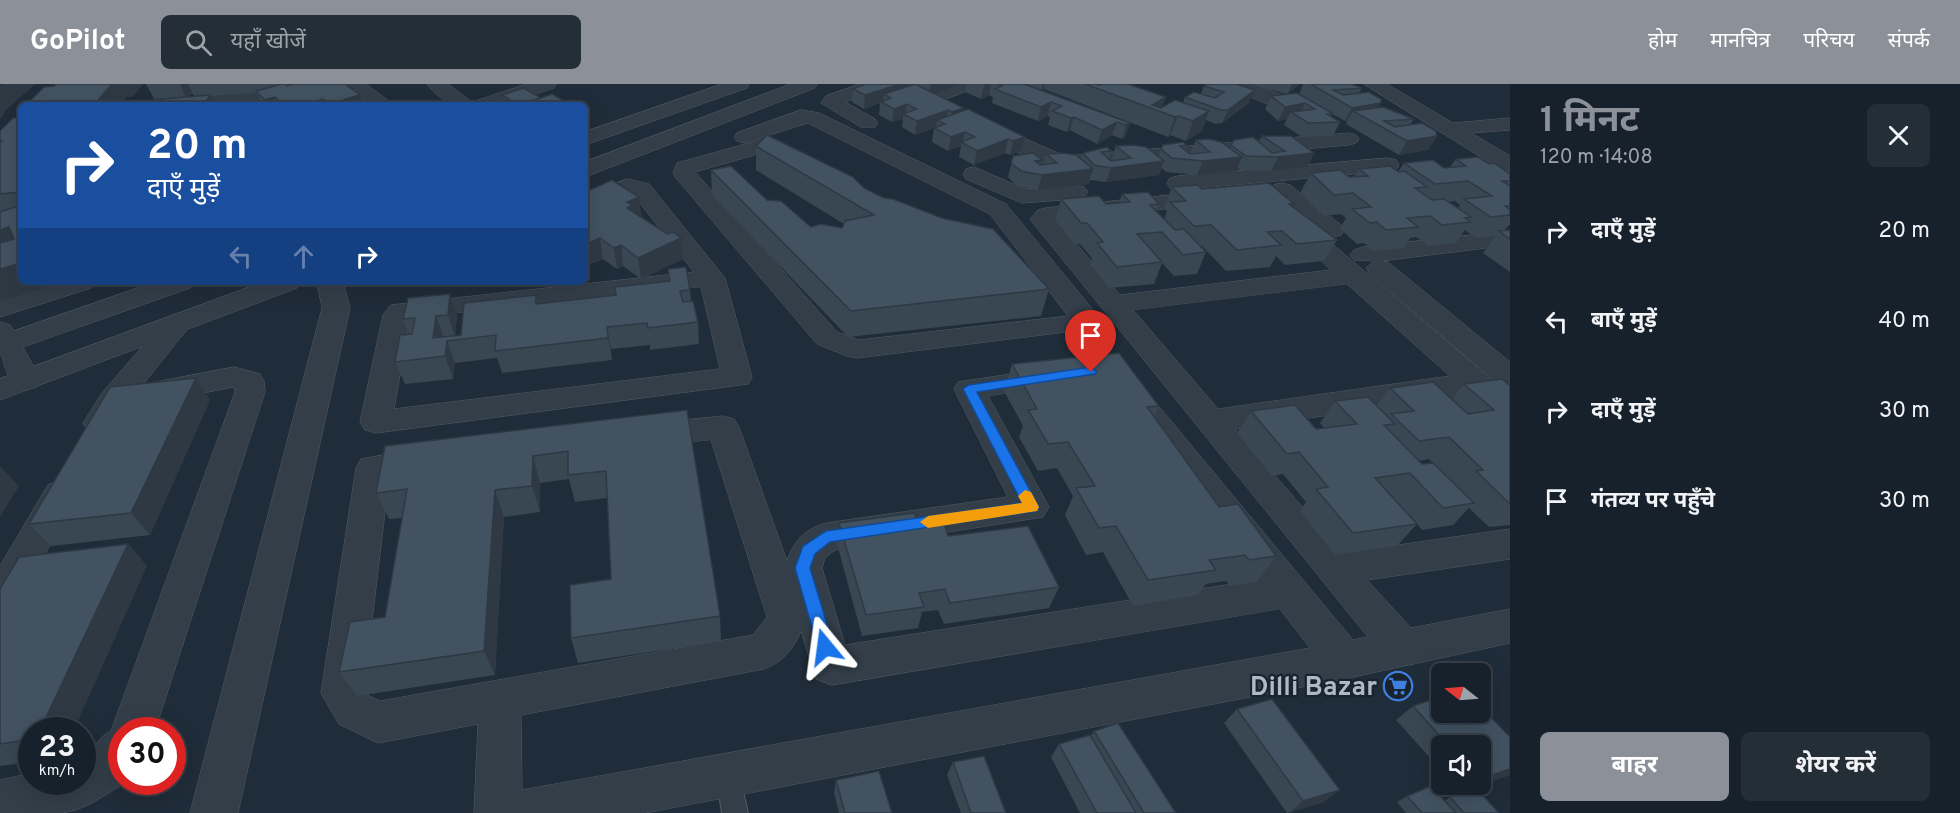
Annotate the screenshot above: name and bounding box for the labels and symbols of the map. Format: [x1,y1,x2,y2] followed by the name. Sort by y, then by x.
[1065,310,1116,372] pin
[793,615,857,679] position arrow
[1431,663,1491,723] north arrow
[1382,670,1414,702] supermarket icon: Dilli Bazar
[1250,672,1377,705] place label: Dilli Bazar
[108,717,186,795] speed limit sign: 30

